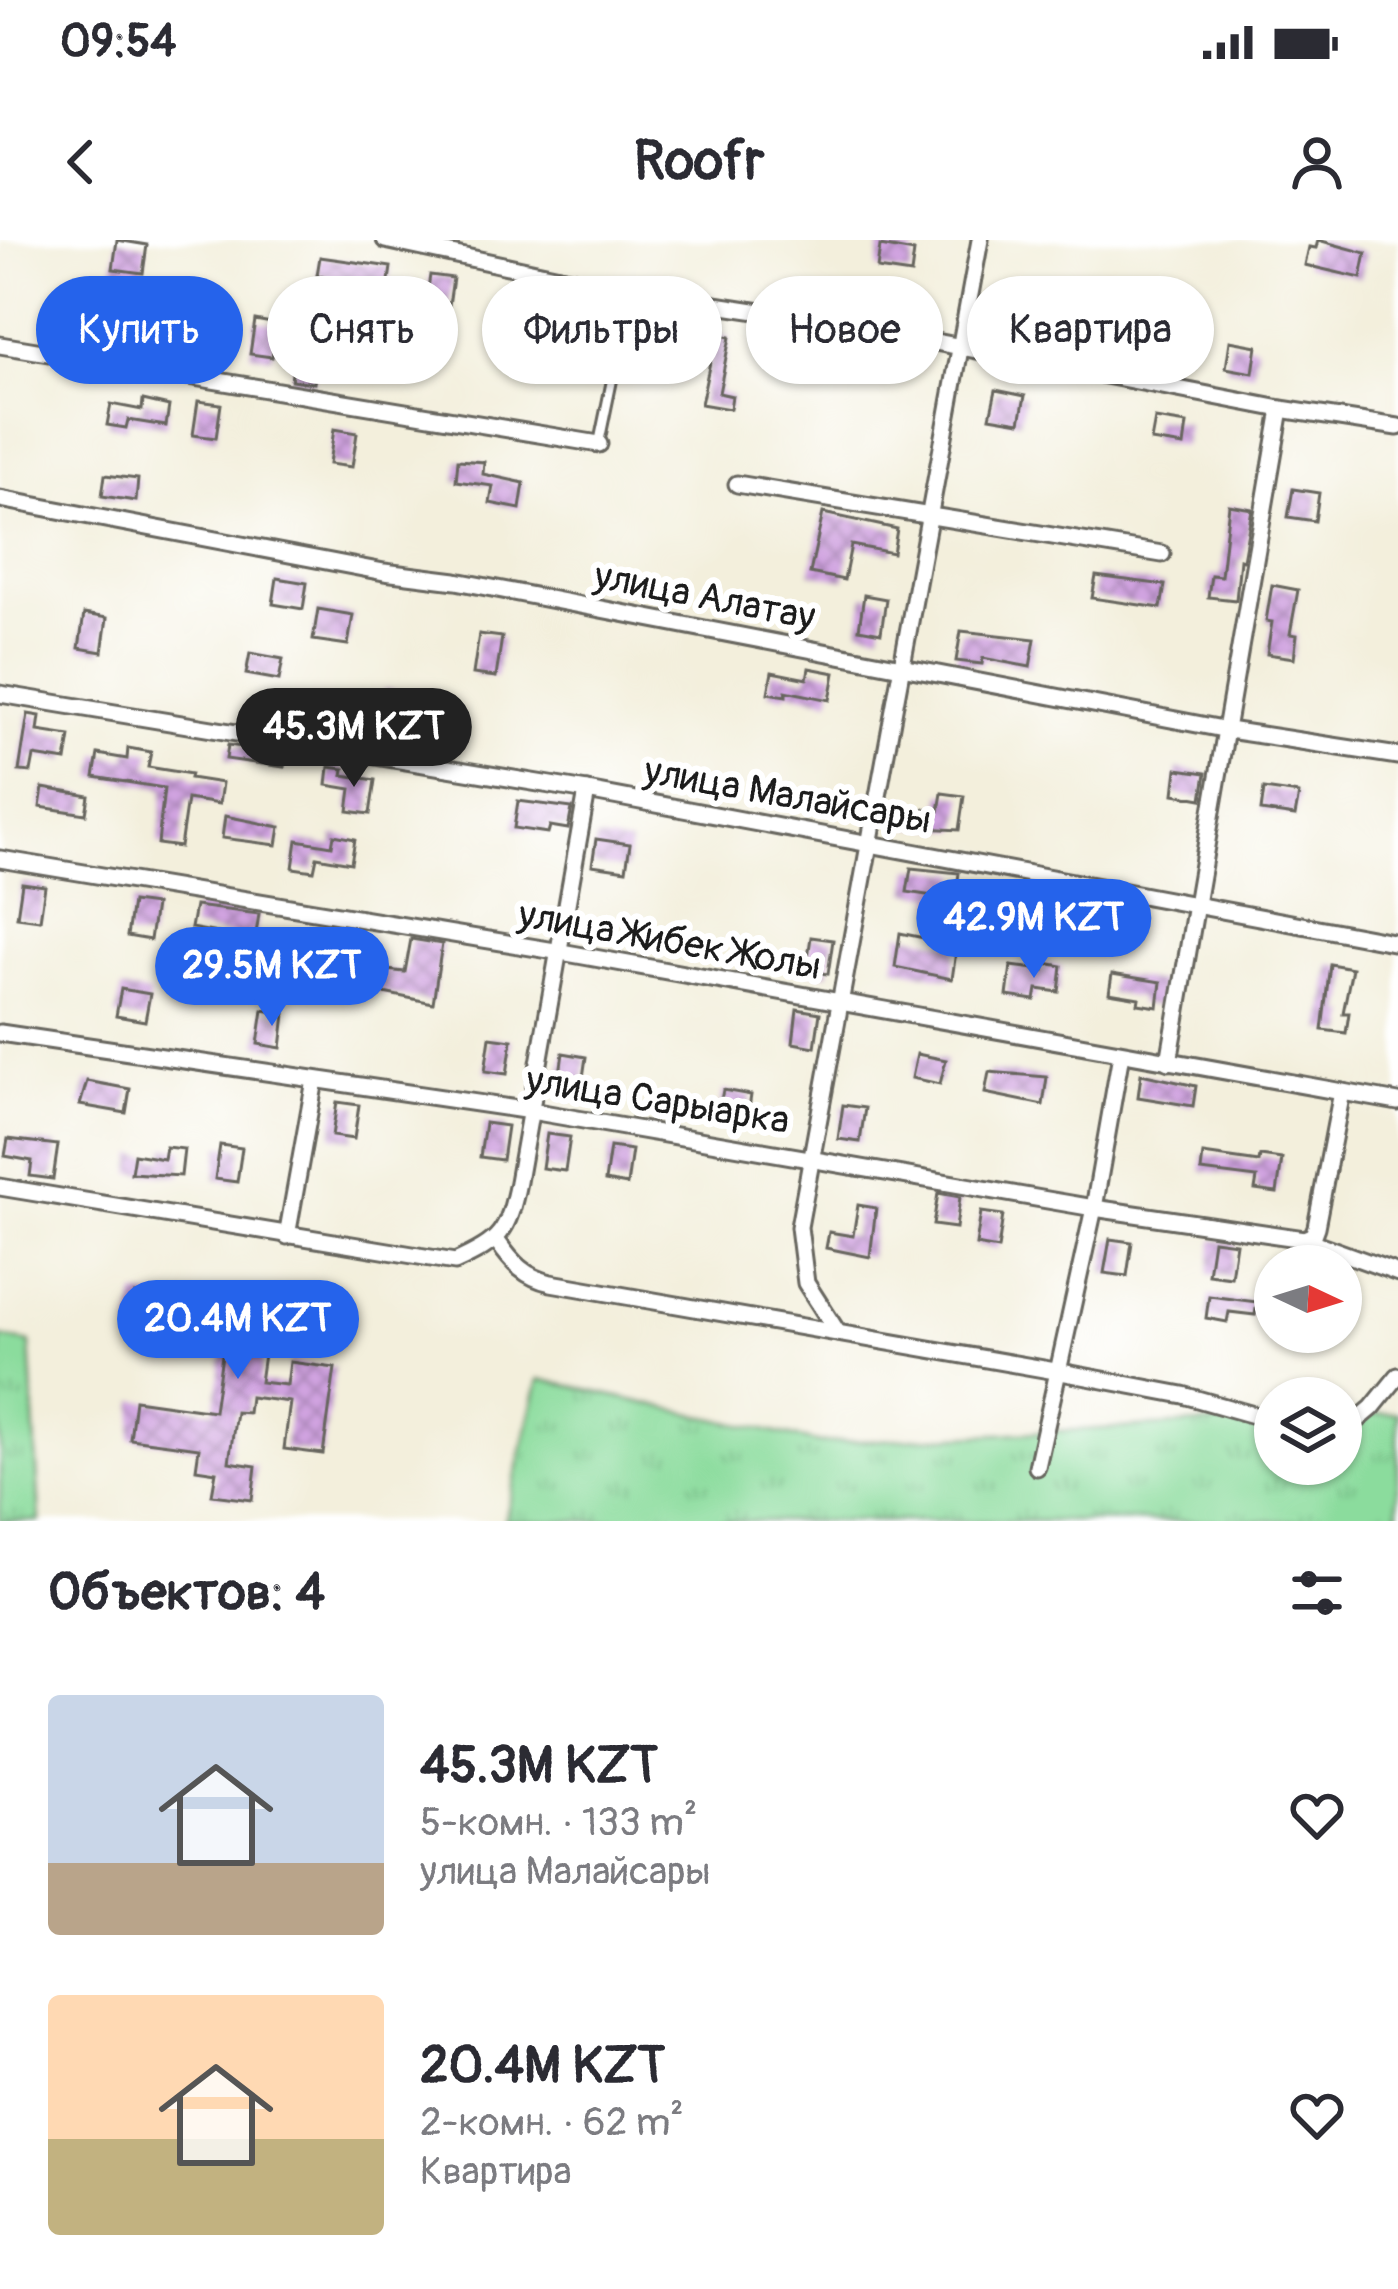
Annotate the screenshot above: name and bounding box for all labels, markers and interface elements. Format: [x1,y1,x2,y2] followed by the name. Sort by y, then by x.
[60,14,176,70] text: 09:54
[634,128,764,196] text: Roofr
[48,129,114,195] icon: back
[1284,129,1350,195] icon: person
[36,276,243,384] chip: Купить
[267,276,458,384] chip: Снять
[482,276,722,384] chip: Фильтры
[746,276,943,384] chip: Новое
[967,276,1214,384] chip: Квартира
[589,551,819,642] street label: улица Алатау
[217,688,491,790] pin: 45.3M KZT
[263,702,445,751] text: 45.3M KZT
[639,746,935,845] street label: улица Малайсары
[897,879,1171,981] pin: 42.9M KZT
[514,890,825,991] street label: улица Жибек Жолы
[943,893,1125,942] text: 42.9M KZT
[135,927,409,1029] pin: 29.5M KZT
[182,941,362,990] text: 29.5M KZT
[522,1055,793,1145] street label: улица Сарыарка
[1254,1245,1362,1353] north arrow
[1254,1245,1362,1485] map controls
[101,1280,375,1382] pin: 20.4M KZT
[144,1294,332,1343] text: 20.4M KZT
[1254,1377,1362,1485] button: layers
[1284,1560,1350,1626] icon: filters
[48,1561,325,1625] text: Объектов: 4
[420,1734,658,1798] text: 45.3M KZT
[144,1743,288,1887] icon: home
[1284,1782,1350,1848] icon: heart
[420,1798,697,1847] text: 5-комн. · 133 m²
[420,1847,711,1896] text: улица Малайсары
[420,2034,666,2098] text: 20.4M KZT
[144,2043,288,2187] icon: home
[1284,2082,1350,2148] icon: heart
[420,2098,684,2147] text: 2-комн. · 62 m²
[420,2147,572,2196] text: Квартира

